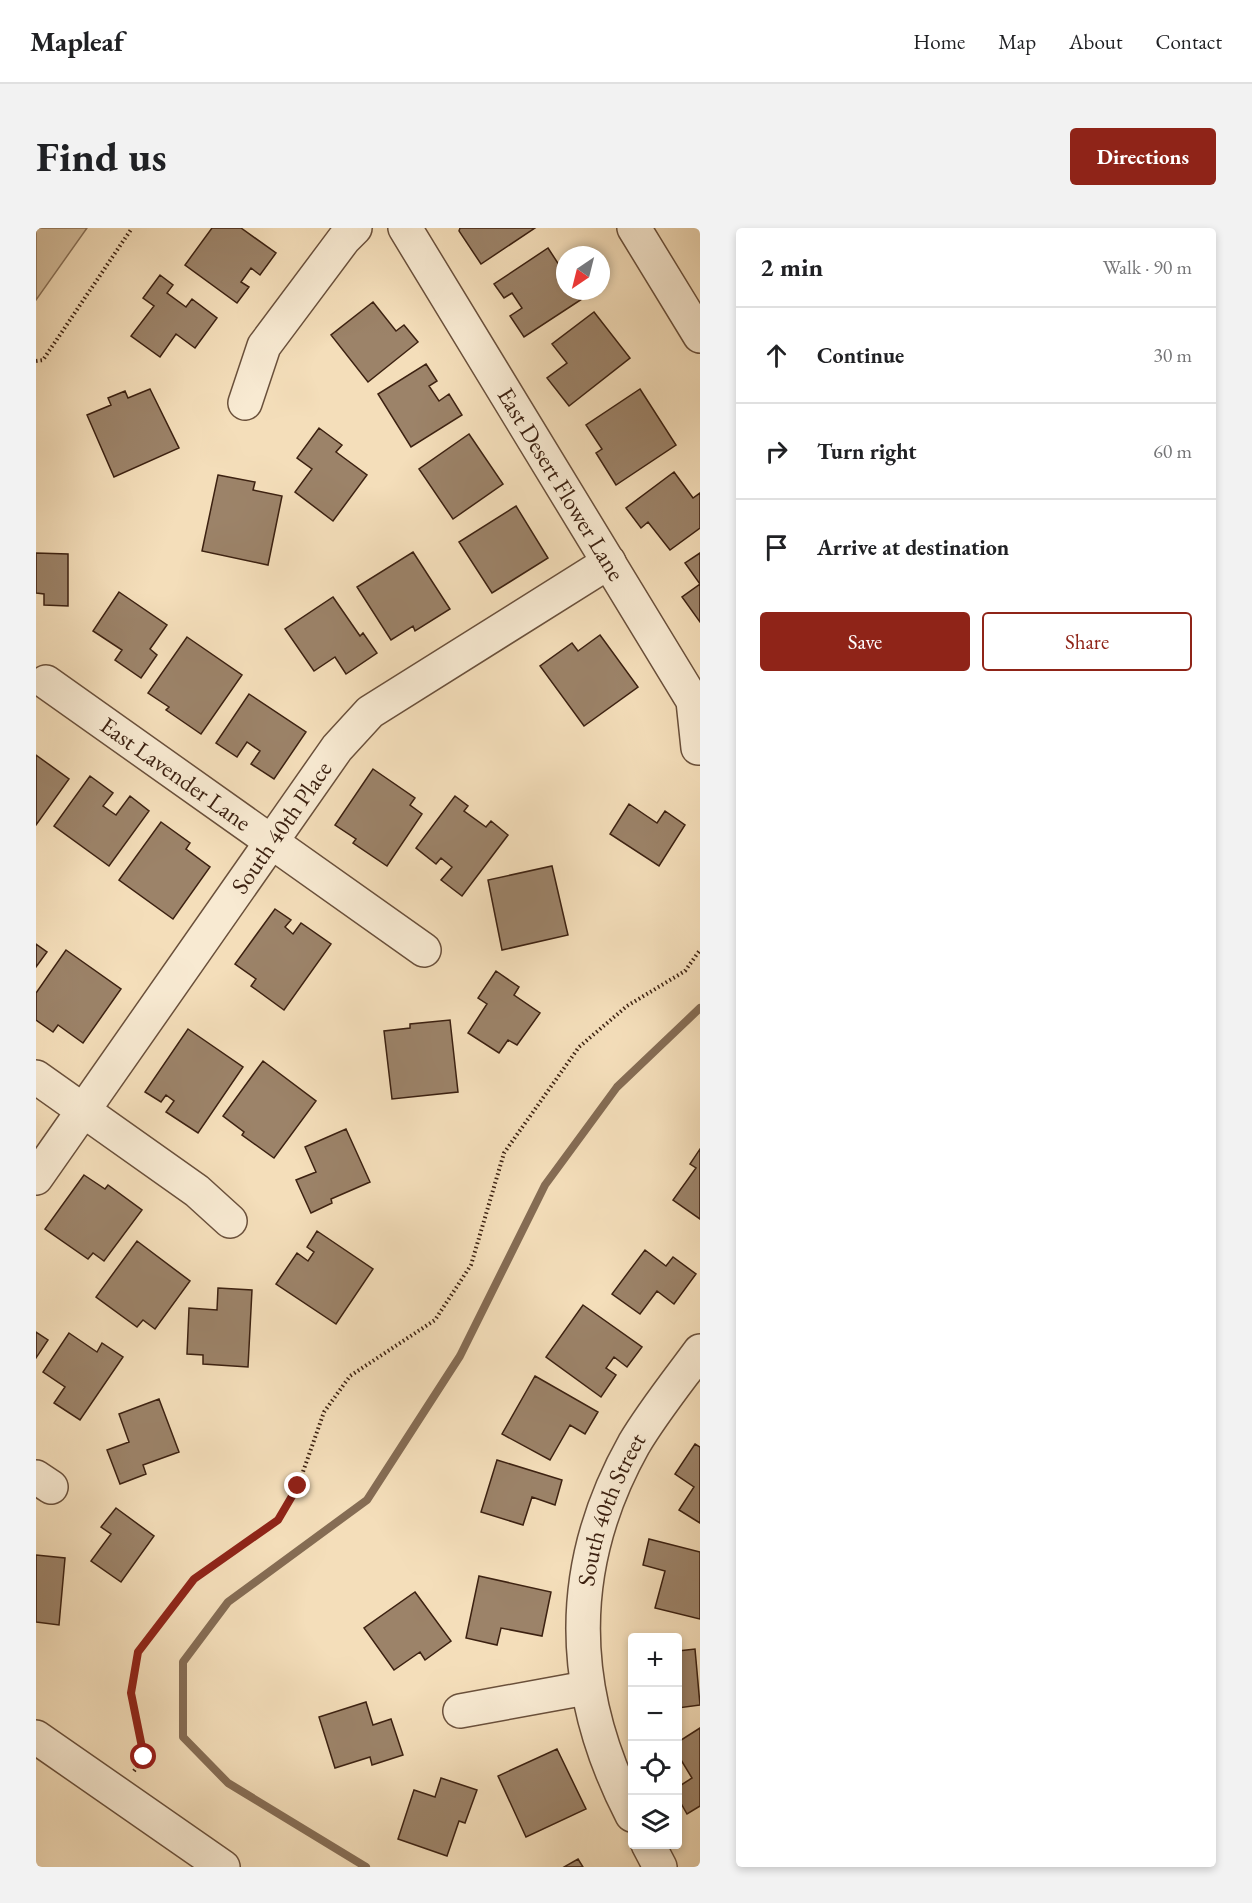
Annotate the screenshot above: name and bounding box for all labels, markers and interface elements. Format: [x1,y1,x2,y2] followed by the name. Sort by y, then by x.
[30,23,124,59] text: Mapleaf
[913,28,965,55] text: Home
[998,28,1036,55] text: Map
[1069,28,1122,55] text: About
[1155,28,1222,55] text: Contact
[1070,128,1216,185] button: Directions
[36,129,167,184] text: Find us
[556,246,610,300] north arrow
[760,250,823,284] text: 2 min
[1103,254,1192,280] text: Walk · 90 m
[760,339,793,372] icon: ahead
[817,341,904,370] text: Continue
[1153,342,1192,368] text: 30 m
[491,382,632,586] street label: East Desert Flower Lane
[760,435,793,468] icon: right
[817,437,916,466] text: Turn right
[1153,438,1192,464] text: 60 m
[760,531,793,564] icon: arrive
[817,533,1009,562] text: Arrive at destination
[760,612,970,671] button: Save
[982,612,1192,671] button: Share
[95,709,257,838] street label: East Lavender Lane
[224,754,338,900] street label: South 40th Place
[570,1426,652,1588] street label: South 40th Street
[284,1472,310,1498] route end
[628,1633,682,1849] map controls
[628,1633,682,1687] button: +
[628,1687,682,1741] button: −
[628,1741,682,1795] button: locate
[130,1743,156,1769] route start
[628,1795,682,1849] button: layers

